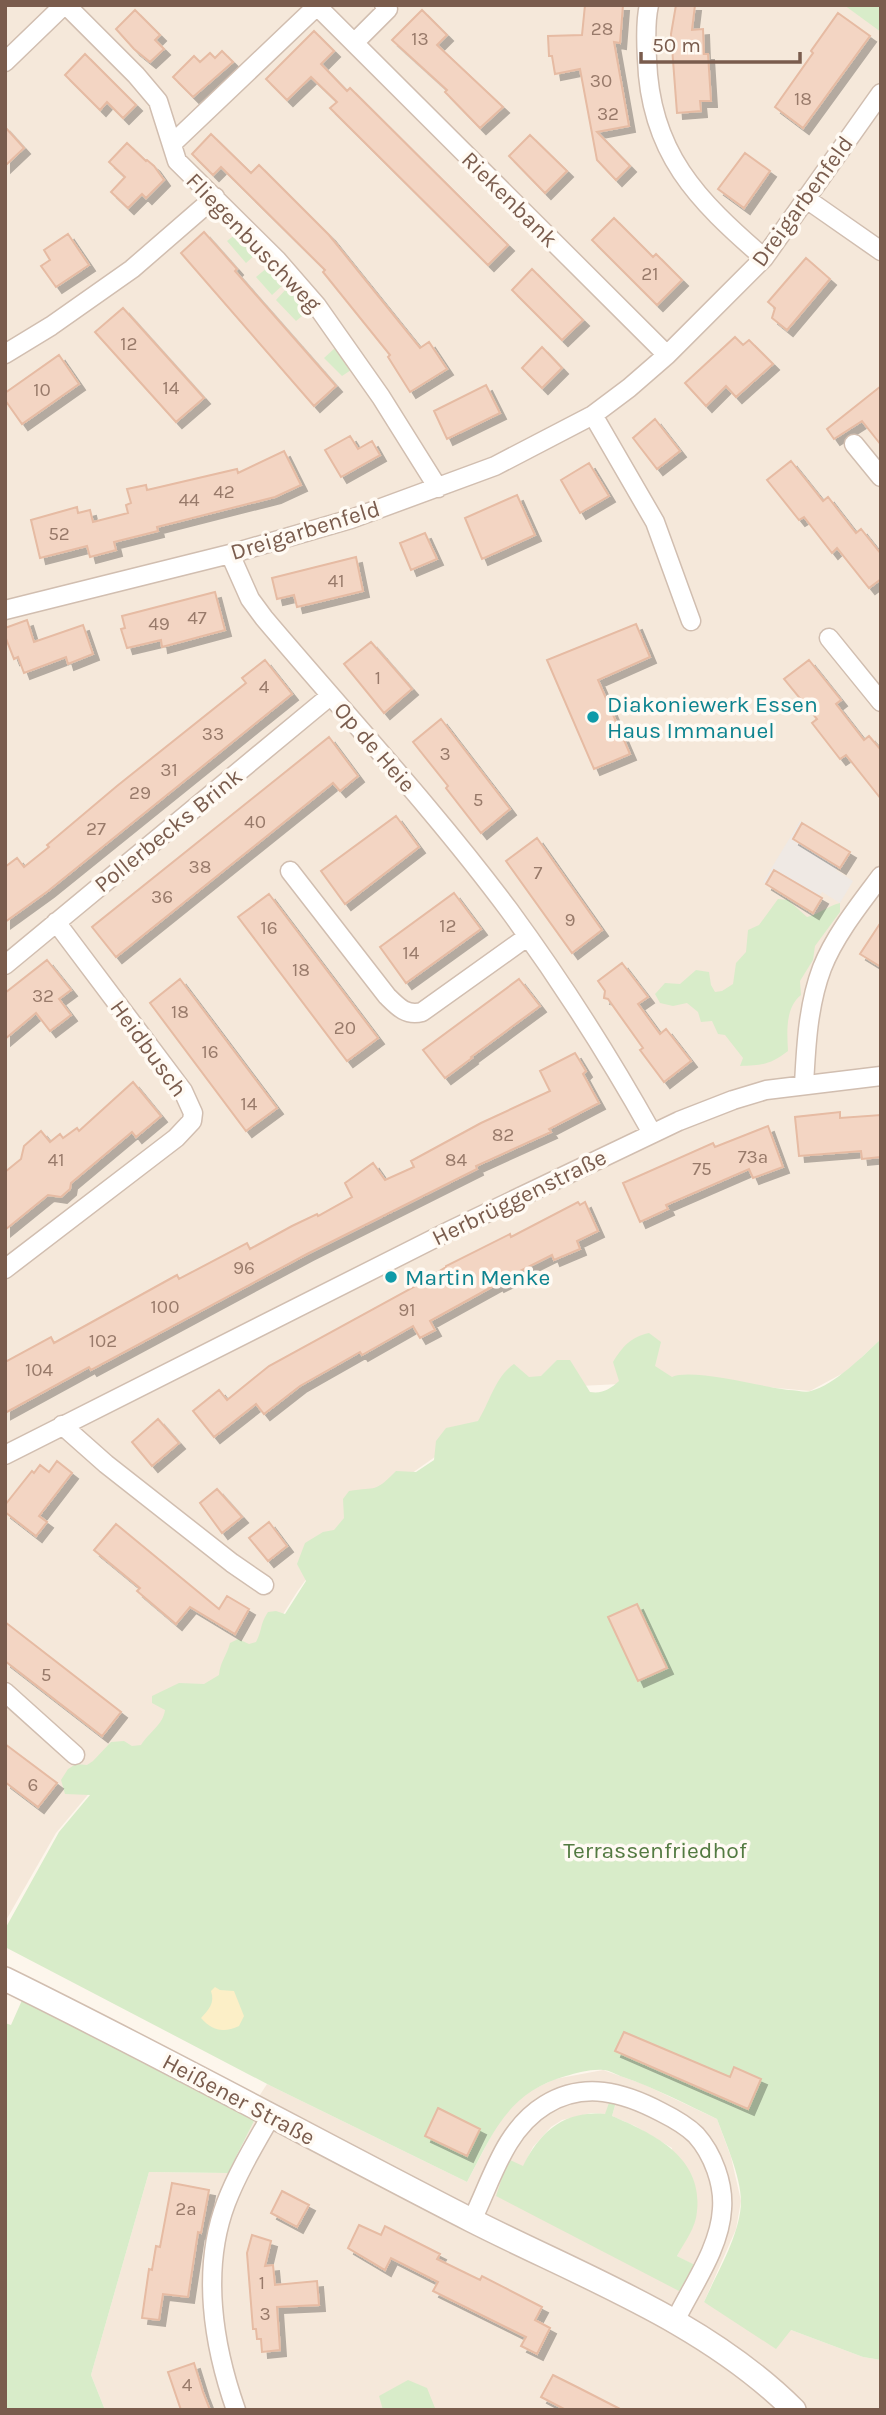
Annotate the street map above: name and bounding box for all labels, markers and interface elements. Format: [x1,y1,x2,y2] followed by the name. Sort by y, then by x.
[591,18,613,40] house number: 28
[641,21,800,65] scale bar
[411,28,429,50] house number: 13
[652,33,701,57] text: 50 m
[590,70,612,92] house number: 30
[794,88,812,110] house number: 18
[597,103,619,125] house number: 32
[746,131,859,272] street label: Dreigarbenfeld
[456,146,563,253] street label: Riekenbank
[180,167,327,317] street label: Fliegenbuschweg
[641,263,659,285] house number: 21
[120,333,138,355] house number: 12
[163,377,180,399] house number: 14
[33,379,51,401] house number: 10
[213,481,235,503] house number: 42
[178,489,200,511] house number: 44
[227,495,383,566] street label: Dreigarbenfeld
[48,523,70,545] house number: 52
[328,570,344,592] house number: 41
[187,607,207,629] house number: 47
[148,613,170,635] house number: 49
[375,667,381,689] house number: 1
[259,676,270,698] house number: 4
[607,691,818,744] place label: Diakoniewerk Essen Haus Immanuel
[328,697,421,798] street label: Op de Heie
[585,709,601,725] marker: Diakoniewerk Essen Haus Immanuel
[202,723,224,745] house number: 33
[439,743,451,765] house number: 3
[160,759,178,781] house number: 31
[89,762,248,898] street label: Pollerbecks Brink
[129,782,151,804] house number: 29
[473,789,483,811] house number: 5
[244,811,266,833] house number: 40
[86,818,106,840] house number: 27
[189,856,211,878] house number: 38
[534,862,543,884] house number: 7
[151,886,173,908] house number: 36
[564,909,576,931] house number: 9
[439,915,457,937] house number: 12
[260,917,278,939] house number: 16
[403,942,420,964] house number: 14
[292,959,310,981] house number: 18
[32,985,54,1007] house number: 32
[104,995,193,1102] street label: Heidbusch
[171,1001,189,1023] house number: 18
[334,1017,356,1039] house number: 20
[201,1041,219,1063] house number: 16
[241,1093,258,1115] house number: 14
[492,1124,514,1146] house number: 82
[428,1144,611,1251] street label: Herbrüggenstraße
[738,1146,768,1168] house number: 73a
[48,1149,64,1171] house number: 41
[445,1149,468,1171] house number: 84
[692,1158,712,1180] house number: 75
[233,1257,255,1279] house number: 96
[405,1264,550,1291] place label: Martin Menke
[383,1269,399,1285] marker: Martin Menke
[151,1296,179,1318] house number: 100
[398,1299,416,1321] house number: 91
[89,1330,117,1352] house number: 102
[25,1359,53,1381] house number: 104
[41,1664,51,1686] house number: 5
[28,1774,38,1796] house number: 6
[563,1837,747,1864] park label: Terrassenfriedhof
[158,2048,320,2151] street label: Heißener Straße
[175,2198,197,2220] house number: 2a
[259,2272,265,2294] house number: 1
[259,2303,271,2325] house number: 3
[182,2374,193,2396] house number: 4

